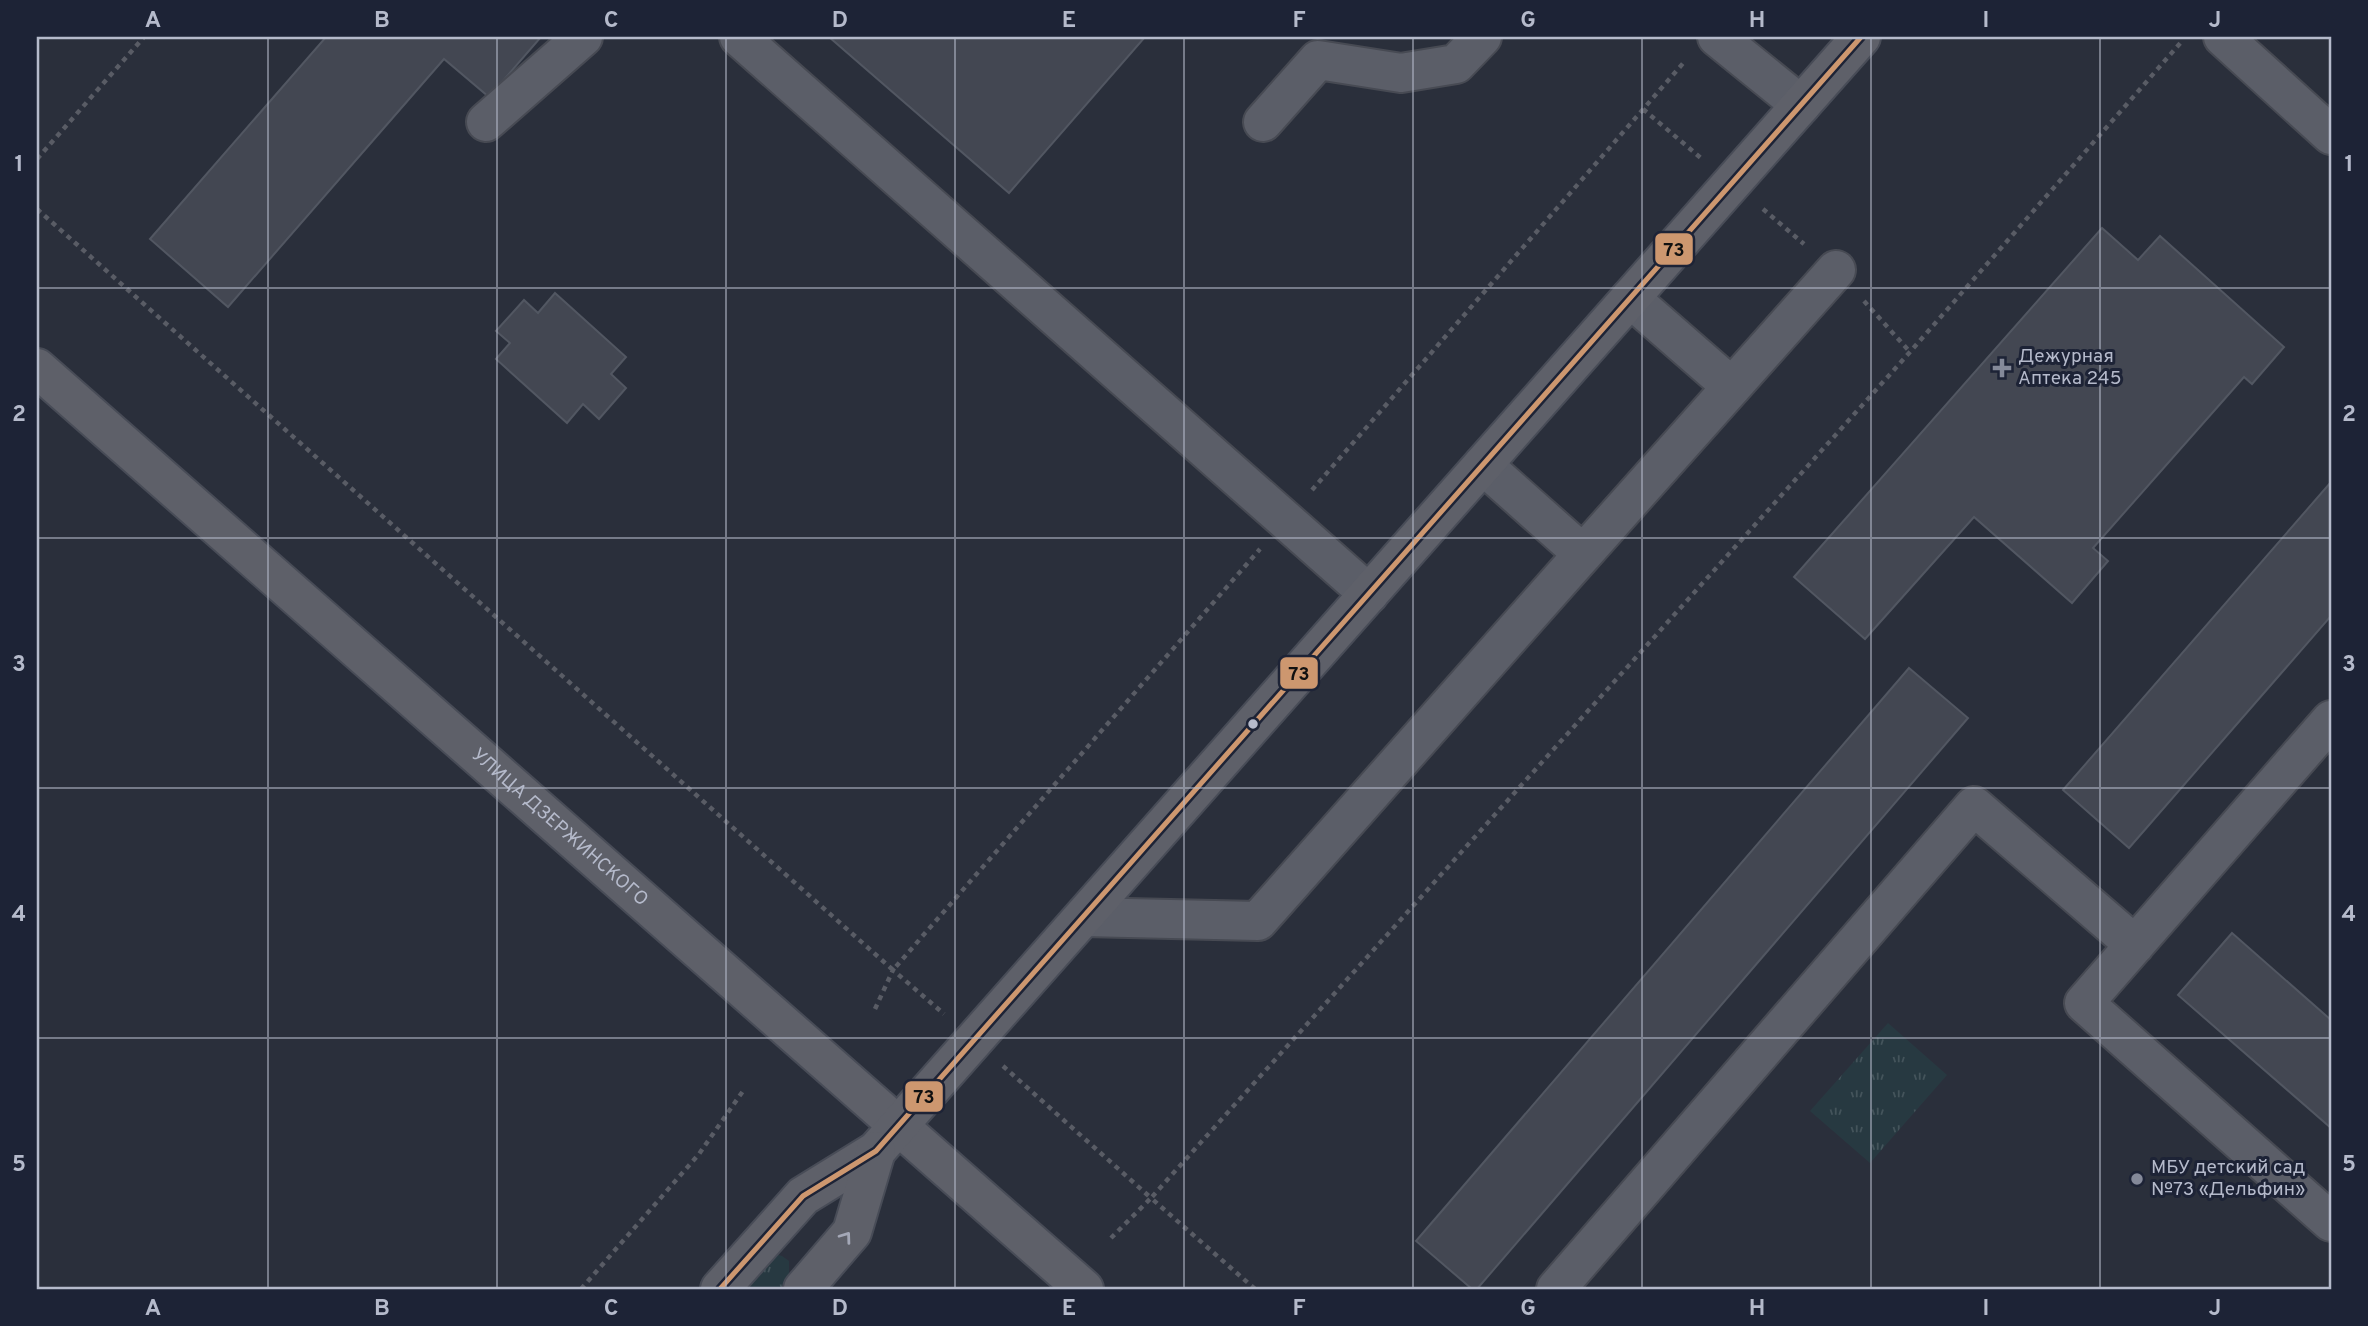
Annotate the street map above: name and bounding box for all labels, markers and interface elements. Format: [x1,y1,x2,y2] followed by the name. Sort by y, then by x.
[145,7,161,36] text: A
[374,7,390,36] text: B
[604,7,618,36] text: C
[832,7,848,36] text: D
[1062,7,1076,36] text: E
[1292,7,1306,36] text: F
[1520,7,1536,36] text: G
[1749,7,1765,36] text: H
[1983,7,1989,36] text: I
[2209,7,2221,36] text: J
[14,151,24,180] text: 1
[2344,151,2354,180] text: 1
[1654,232,1694,266] line badge: 73
[1663,239,1685,263] text: 73
[2018,345,2121,391] place label: Дежурная Аптека 245
[1992,358,2012,378] marker: Дежурная Аптека 245
[12,401,26,430] text: 2
[2342,401,2356,430] text: 2
[12,651,26,680] text: 3
[2342,651,2356,680] text: 3
[1279,656,1319,690] line badge: 73
[1288,663,1310,687] text: 73
[1246,717,1260,731] unlabelled marker
[466,743,653,912] street label: УЛИЦА ДЗЕРЖИНСКОГО
[12,901,26,930] text: 4
[2342,901,2356,930] text: 4
[904,1080,944,1113] line badge: 73
[913,1086,935,1110] text: 73
[12,1151,26,1180] text: 5
[2342,1151,2356,1180] text: 5
[2151,1156,2305,1202] place label: МБУ детский сад №73 «Дельфин»
[2129,1171,2145,1187] marker: МБУ детский сад №73 «Дельфин»
[838,1232,850,1245] one-way arrow
[145,1295,161,1324] text: A
[374,1295,390,1324] text: B
[604,1295,618,1324] text: C
[832,1295,848,1324] text: D
[1062,1295,1076,1324] text: E
[1292,1295,1306,1324] text: F
[1520,1295,1536,1324] text: G
[1749,1295,1765,1324] text: H
[1983,1295,1989,1324] text: I
[2209,1295,2221,1324] text: J

